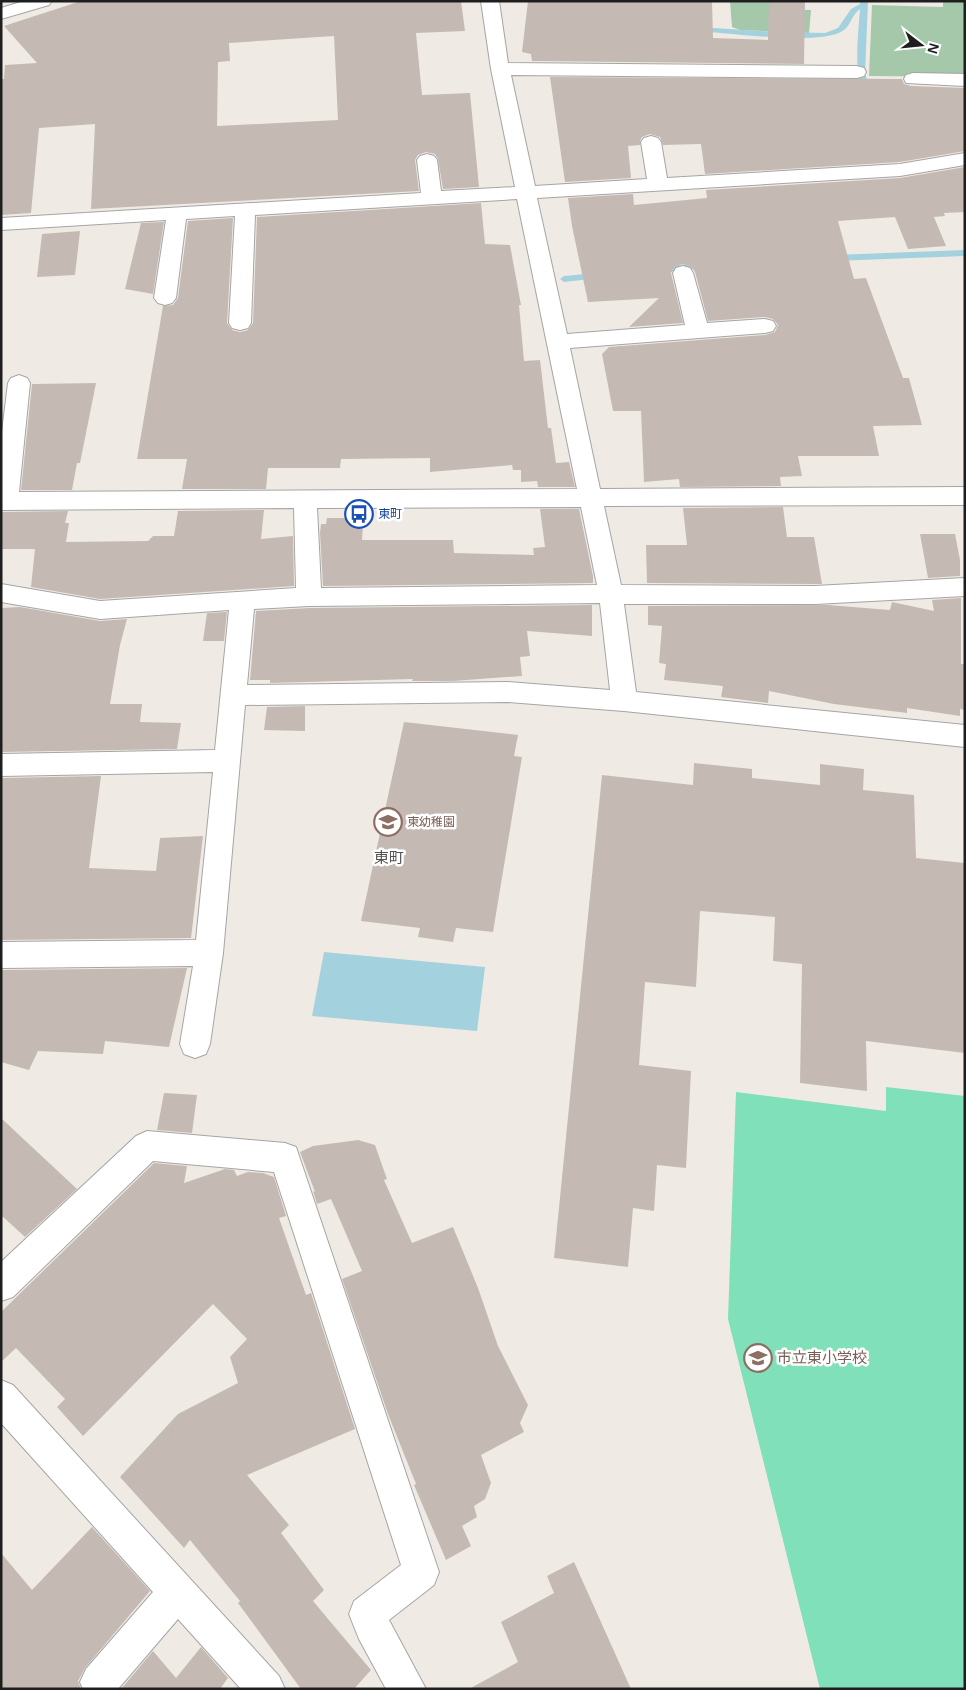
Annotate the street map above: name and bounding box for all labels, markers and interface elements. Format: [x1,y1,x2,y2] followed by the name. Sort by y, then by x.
[896,20,946,70] north arrow
[924,42,943,56] text: N
[344,499,374,529] bus stop icon: 東町
[378,507,402,521] place label: 東町
[373,807,403,837] school or university icon: 東幼稚園
[407,815,455,829] place label: 東幼稚園
[374,849,404,866] district label: 東町
[743,1343,773,1373] school or university icon: 市立東小学校
[777,1349,867,1366] place label: 市立東小学校

